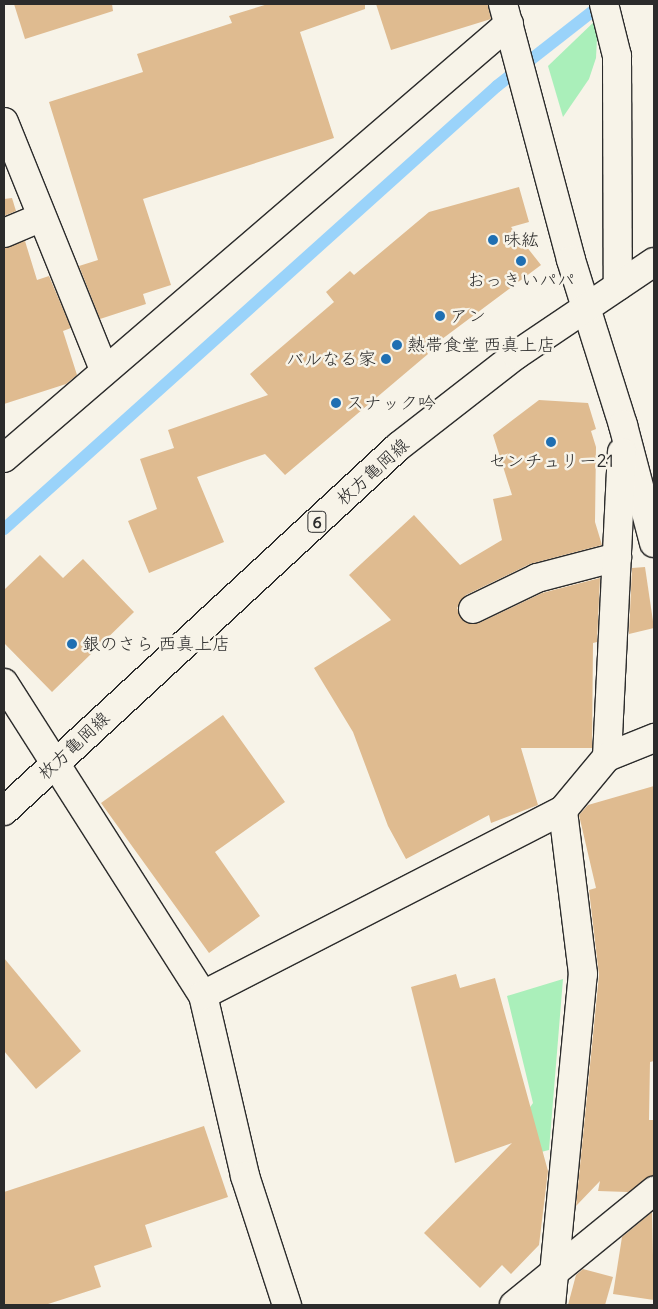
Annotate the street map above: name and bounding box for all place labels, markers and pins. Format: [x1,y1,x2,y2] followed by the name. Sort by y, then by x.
[503,229,539,251] place label: 味紘
[487,234,499,246] marker: 味紘
[515,255,527,267] marker: おっきいパパ
[467,269,575,291] place label: おっきいパパ
[450,305,486,327] place label: アン
[434,310,446,322] marker: アン
[407,334,555,356] place label: 熱帯食堂 西真上店
[391,339,403,351] marker: 熱帯食堂 西真上店
[286,348,376,370] place label: バルなる家
[380,353,392,365] marker: バルなる家
[346,392,436,414] place label: スナック吟
[330,397,342,409] marker: スナック吟
[545,436,557,448] marker: センチュリー21
[488,450,614,472] place label: センチュリー21
[82,633,230,655] place label: 銀のさら 西真上店
[66,638,78,650] marker: 銀のさら 西真上店

